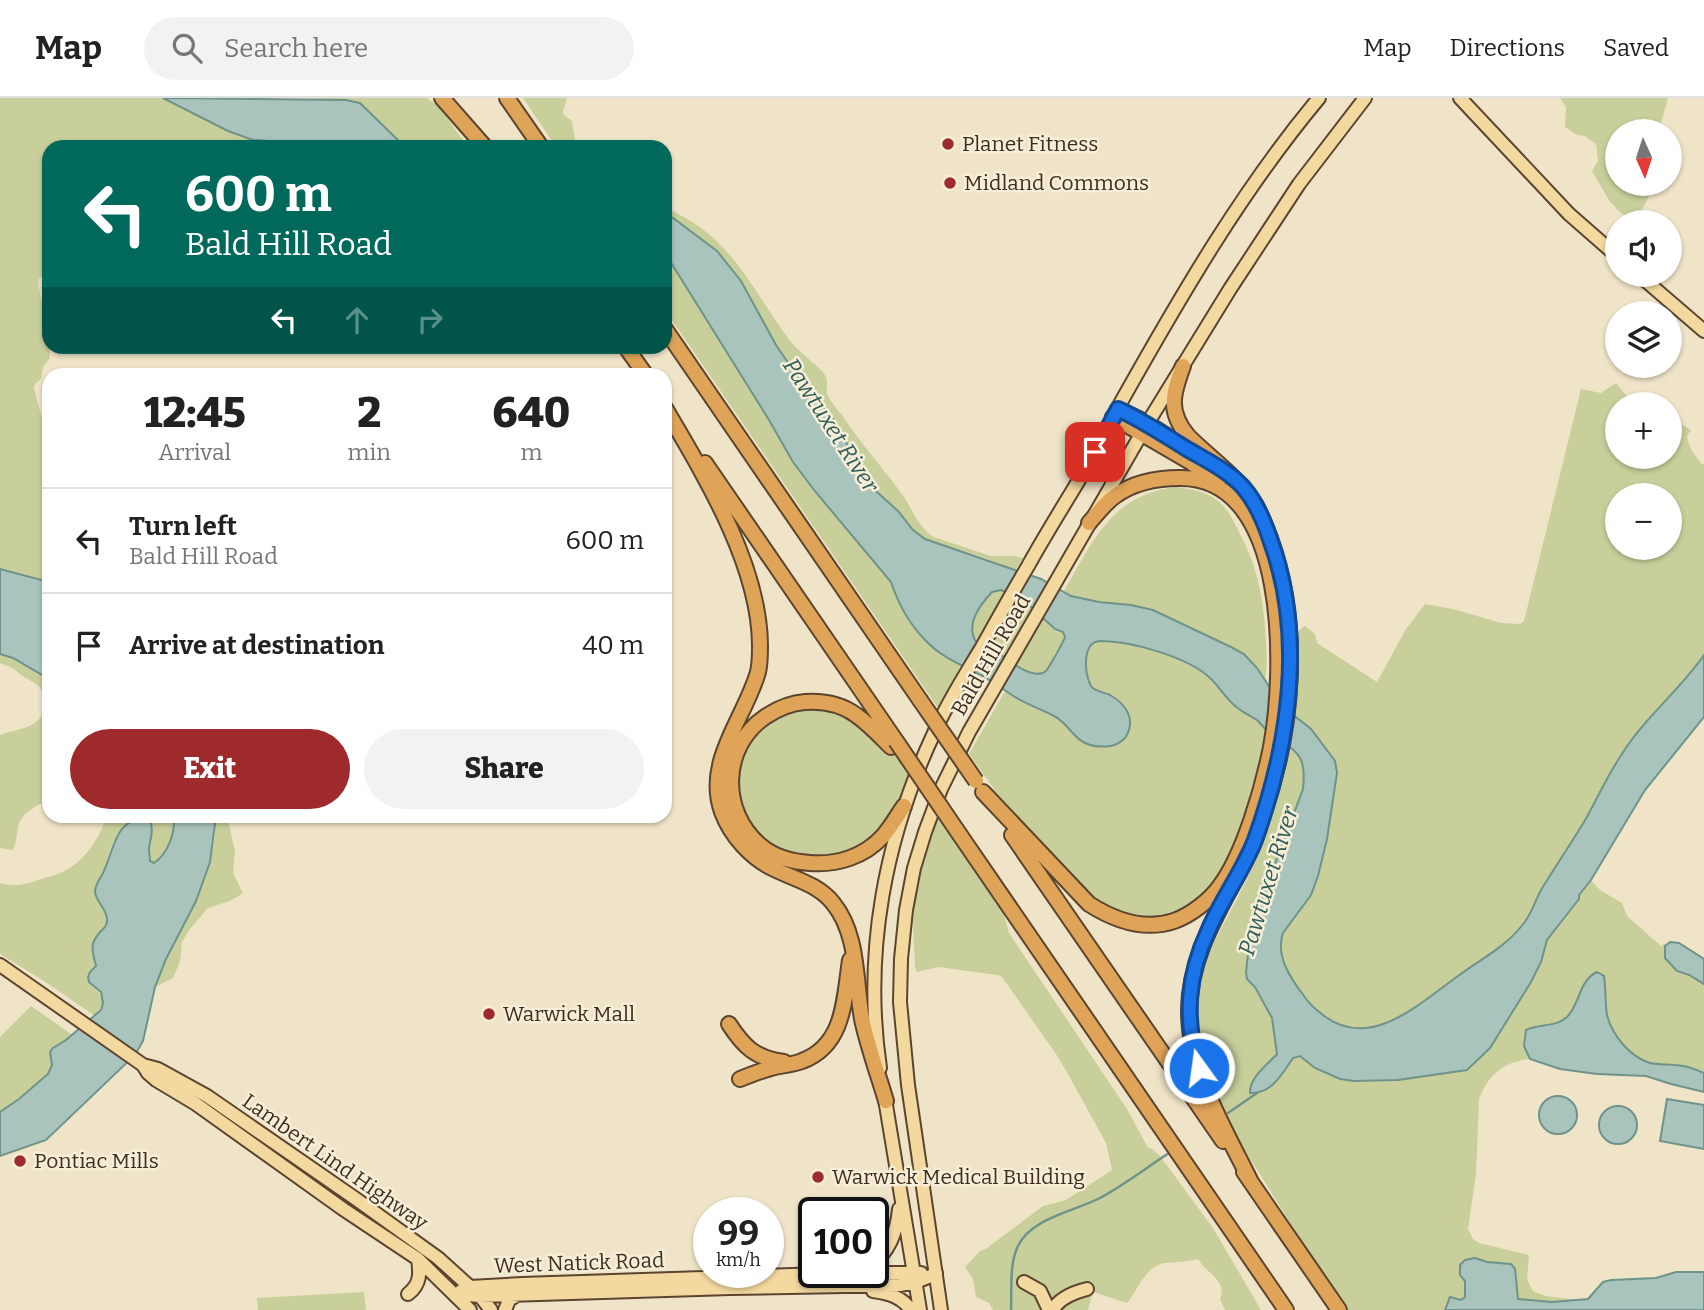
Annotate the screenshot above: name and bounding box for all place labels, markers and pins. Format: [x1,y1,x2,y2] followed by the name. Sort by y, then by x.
[962,131,1098,157] place label: Planet Fitness
[940,136,956,152] marker: Planet Fitness
[964,170,1149,196] place label: Midland Commons
[942,175,958,191] marker: Midland Commons
[1065,422,1125,482] pin
[503,1001,635,1027] place label: Warwick Mall
[481,1006,497,1022] marker: Warwick Mall
[34,1148,159,1174] place label: Pontiac Mills
[12,1153,28,1169] marker: Pontiac Mills
[832,1164,1085,1190] place label: Warwick Medical Building
[810,1169,826,1185] marker: Warwick Medical Building

